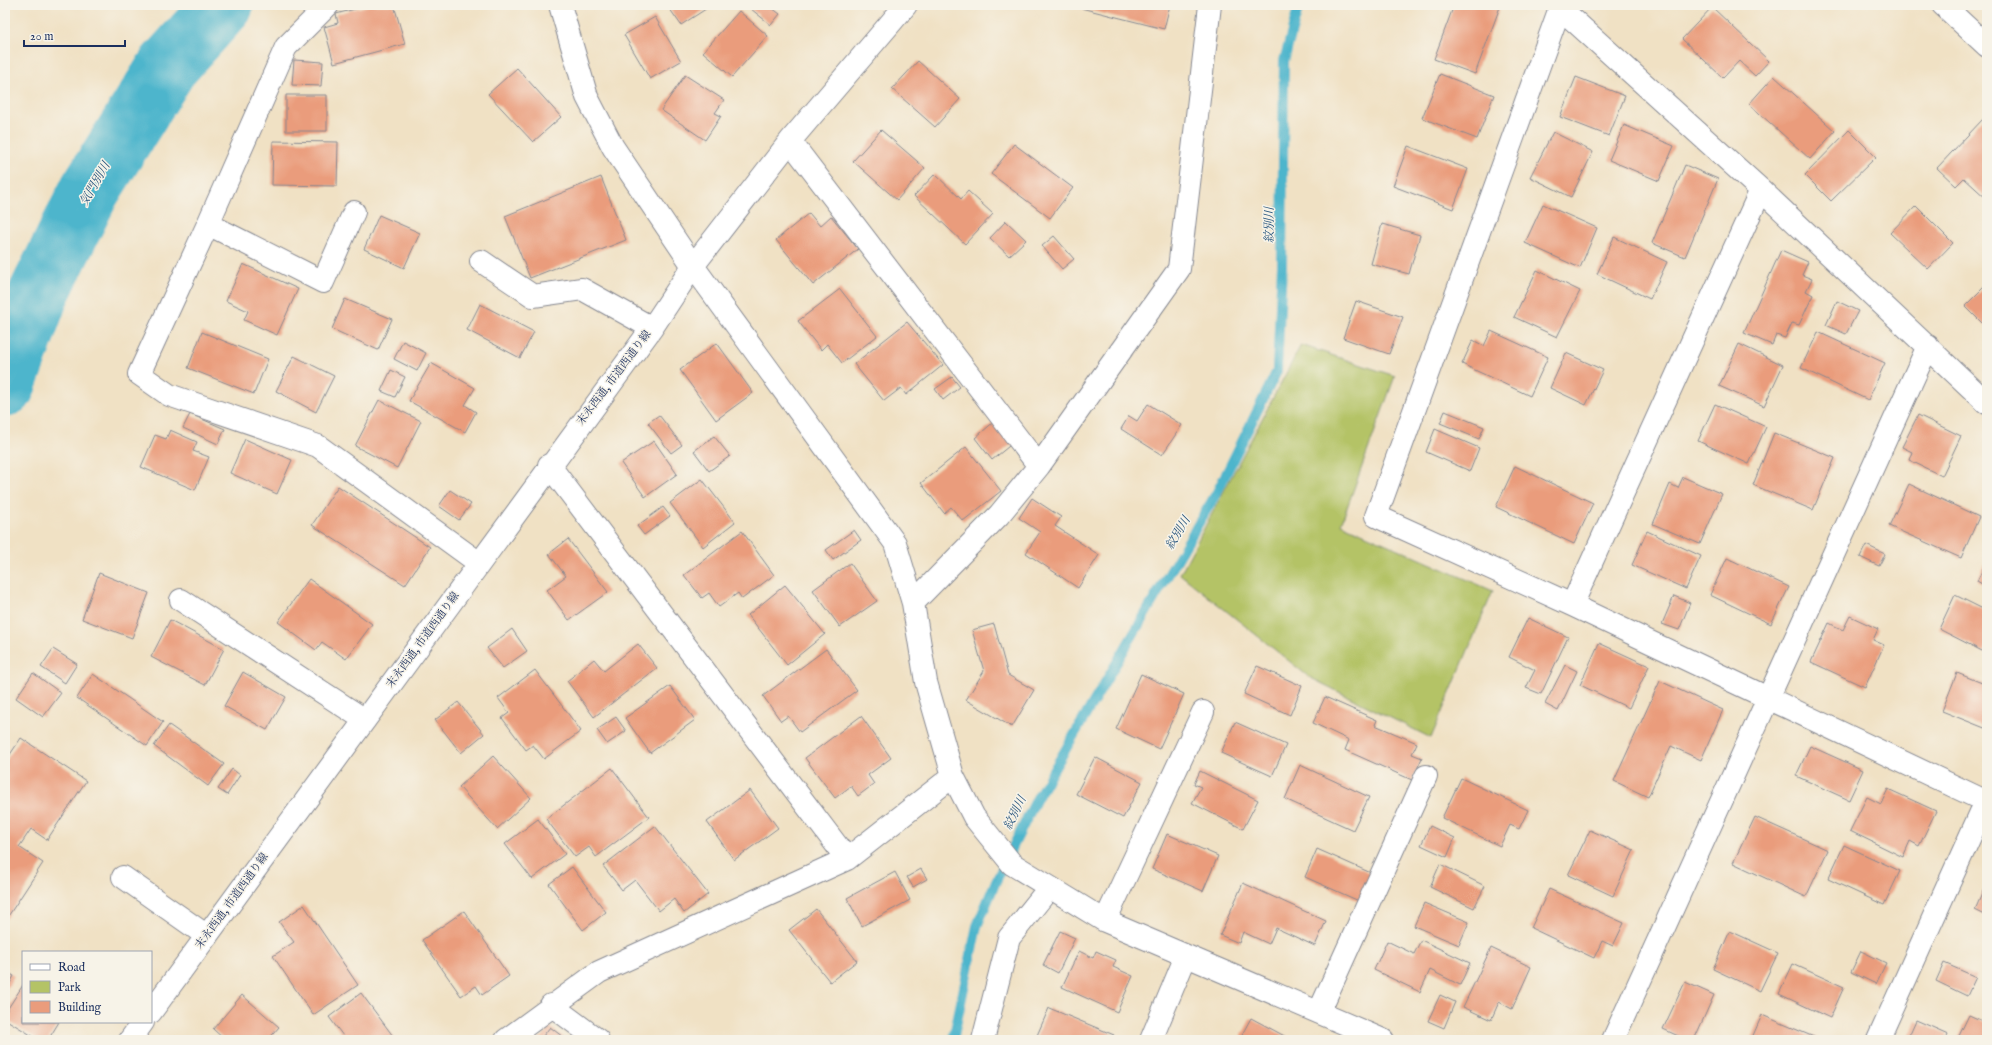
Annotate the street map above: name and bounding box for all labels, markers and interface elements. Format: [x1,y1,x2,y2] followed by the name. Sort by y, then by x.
[24,22,125,48] scale bar
[30,29,53,44] text: 20 m
[77,158,114,209] water label: 気門別川
[1262,205,1277,243] water label: 紋別川
[574,328,654,428] street label: 末永西通, 市道西通り線
[1162,512,1195,552] water label: 紋別川
[383,589,463,691] street label: 末永西通, 市道西通り線
[1000,792,1031,832] water label: 紋別川
[192,850,272,952] street label: 末永西通, 市道西通り線
[22,951,152,1023] legend
[58,960,86,975] text: Road
[58,980,81,995] text: Park
[58,1000,102,1015] text: Building

